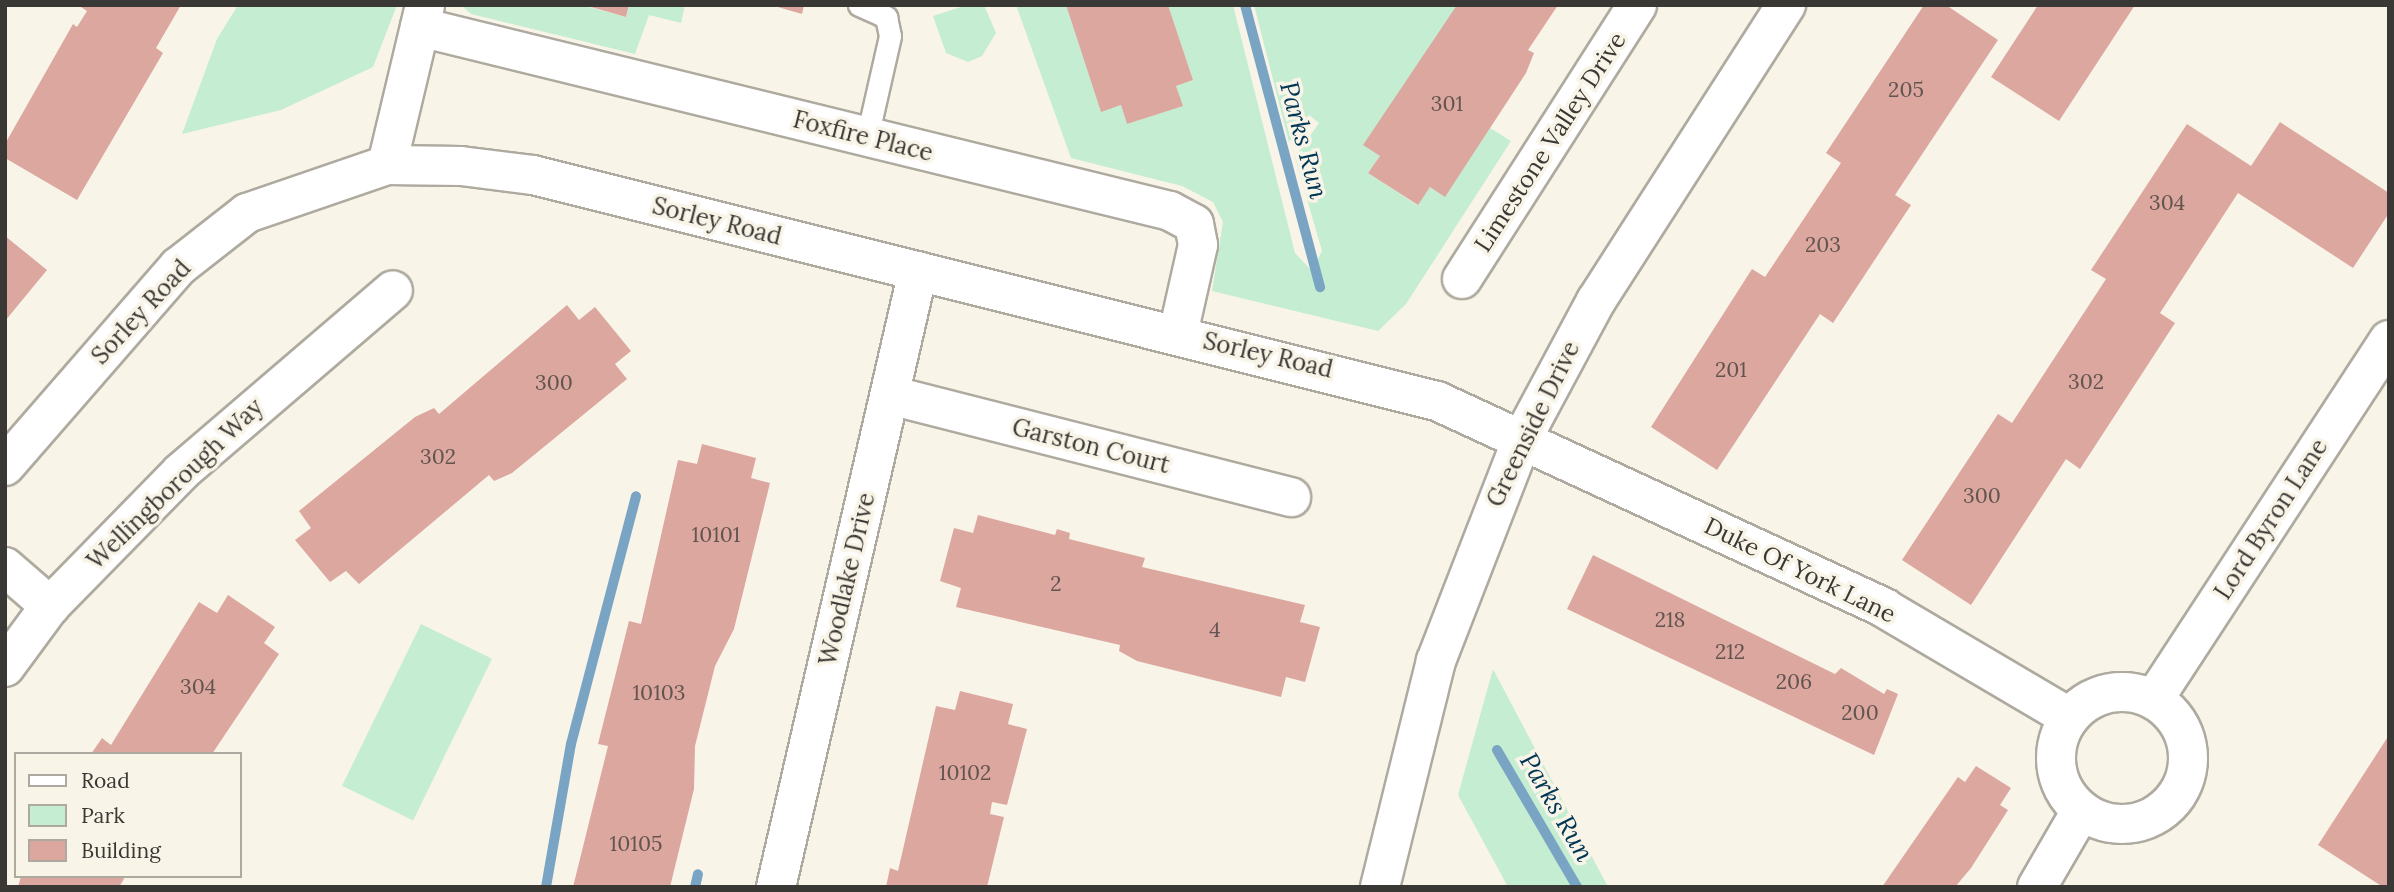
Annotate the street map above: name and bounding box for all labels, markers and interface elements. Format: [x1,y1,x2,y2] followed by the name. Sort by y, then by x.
[1468,27,1632,257] street label: Limestone Valley Drive
[1888,77,1924,103] house number: 205
[1273,78,1335,202] water label: Parks Run
[1431,91,1463,117] house number: 301
[790,105,936,167] street label: Foxfire Place
[2149,190,2185,216] house number: 304
[649,191,785,251] street label: Sorley Road
[1805,232,1841,258] house number: 203
[85,254,197,370] street label: Sorley Road
[1200,326,1336,384] street label: Sorley Road
[1480,337,1586,511] street label: Greenside Drive
[1715,357,1747,383] house number: 201
[2068,369,2104,395] house number: 302
[535,370,573,396] house number: 300
[81,393,269,575] street label: Wellingborough Way
[1009,413,1173,479] street label: Garston Court
[2208,433,2334,605] street label: Lord Byron Lane
[420,444,456,470] house number: 302
[1963,483,2001,509] house number: 300
[813,490,881,668] street label: Woodlake Drive
[1700,511,1900,629] street label: Duke Of York Lane
[691,522,741,548] house number: 10101
[1050,571,1062,597] house number: 2
[1655,607,1685,633] house number: 218
[1209,617,1221,643] house number: 4
[1715,639,1745,665] house number: 212
[1776,669,1812,695] house number: 206
[180,674,216,700] house number: 304
[632,680,686,706] house number: 10103
[1841,700,1879,726] house number: 200
[1513,747,1601,867] water label: Parks Run
[14,752,242,878] legend
[939,760,991,786] house number: 10102
[81,767,130,794] text: Road
[81,802,125,829] text: Park
[610,831,662,857] house number: 10105
[81,837,161,864] text: Building

